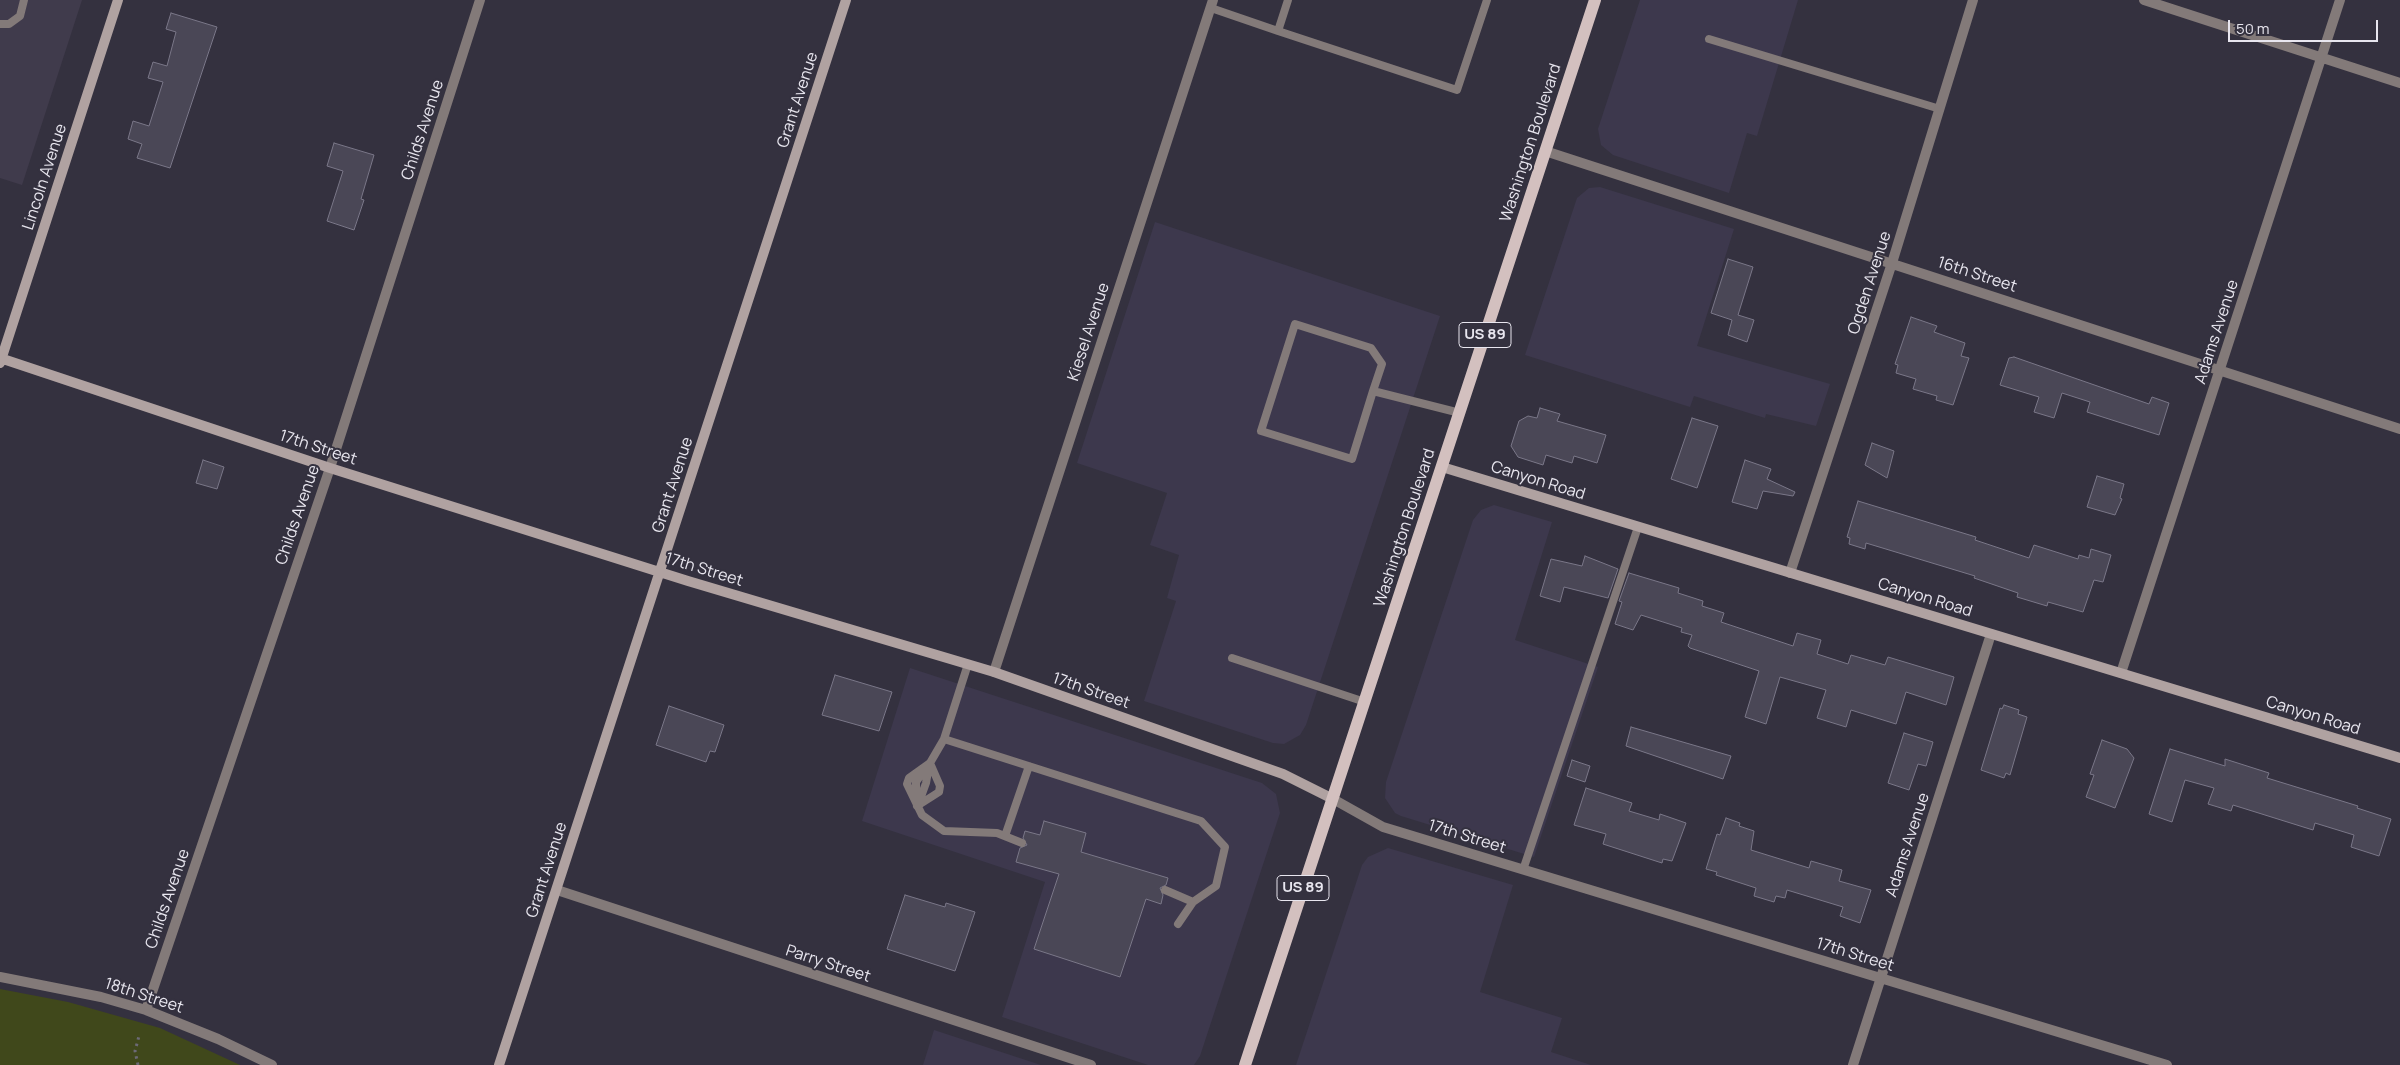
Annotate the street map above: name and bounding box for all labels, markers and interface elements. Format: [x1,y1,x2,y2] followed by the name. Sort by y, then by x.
[2230,10,2380,42] scale bar
[2236,18,2270,39] text: 50 m
[773,50,823,150] street label: Grant Avenue
[1496,61,1566,225] street label: Washington Boulevard
[398,77,448,183] street label: Childs Avenue
[19,121,71,233] street label: Lincoln Avenue
[1844,229,1896,337] street label: Ogden Avenue
[1935,253,2019,297] street label: 16th Street
[2191,277,2243,387] street label: Adams Avenue
[1064,281,1114,383] street label: Kiesel Avenue
[1459,322,1511,348] road number: US 89
[277,426,359,470] street label: 17th Street
[648,435,698,535] street label: Grant Avenue
[1370,446,1440,610] street label: Washington Boulevard
[1488,458,1588,504] street label: Canyon Road
[272,463,324,567] street label: Childs Avenue
[663,549,745,591] street label: 17th Street
[1875,575,1975,621] street label: Canyon Road
[1050,669,1132,713] street label: 17th Street
[2263,693,2363,739] street label: Canyon Road
[1882,790,1934,900] street label: Adams Avenue
[1426,816,1508,858] street label: 17th Street
[522,820,572,920] street label: Grant Avenue
[142,847,194,951] street label: Childs Avenue
[1277,876,1329,900] road number: US 89
[1814,934,1896,976] street label: 17th Street
[783,941,873,987] street label: Parry Street
[102,974,186,1018] street label: 18th Street

